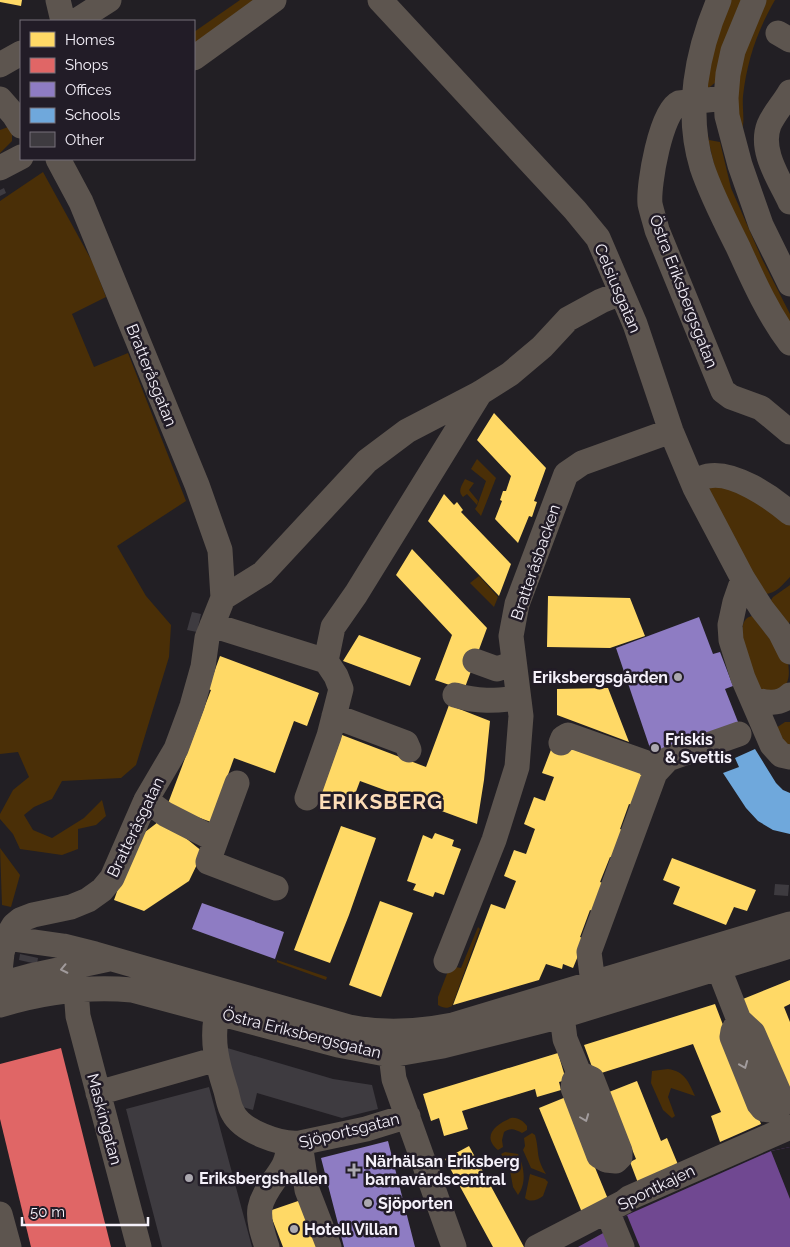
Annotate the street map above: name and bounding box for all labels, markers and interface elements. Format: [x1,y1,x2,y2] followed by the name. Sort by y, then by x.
[20,20,195,160] legend
[65,31,115,49] text: Homes
[65,56,108,74] text: Shops
[65,81,112,99] text: Offices
[65,106,120,124] text: Schools
[65,131,105,149] text: Other
[646,211,722,371] street label: Östra Eriksbergsgatan
[590,241,645,336] street label: Celsiusgatan
[122,321,181,429] street label: Bratteråsgatan
[507,502,564,622] street label: Bratteråsbacken
[532,668,668,687] place label: Eriksbergsgården
[672,671,684,683] marker: Eriksbergsgården
[665,730,732,767] place label: Friskis & Svettis
[649,742,661,754] marker: Friskis & Svettis
[103,774,168,880] street label: Bratteråsgatan
[319,789,443,814] district label: ERIKSBERG
[59,964,68,974] one-way arrow
[221,1004,383,1062] street label: Östra Eriksbergsgatan
[737,1060,748,1069] one-way arrow
[83,1071,126,1167] street label: Maskingatan
[297,1109,401,1152] street label: Sjöportsgatan
[579,1113,589,1122] one-way arrow
[365,1152,520,1189] place label: Närhälsan Eriksberg barnavårdscentral
[615,1161,698,1214] street label: Spontkajen
[347,1163,361,1177] marker: Närhälsan Eriksberg barnavårdscentral
[199,1169,328,1188] place label: Eriksbergshallen
[183,1172,195,1184] marker: Eriksbergshallen
[22,1194,149,1226] scale bar
[378,1194,453,1213] place label: Sjöporten
[362,1197,374,1209] marker: Sjöporten
[30,1203,65,1221] text: 50 m
[304,1220,398,1239] place label: Hotell Villan
[288,1223,300,1235] marker: Hotell Villan

